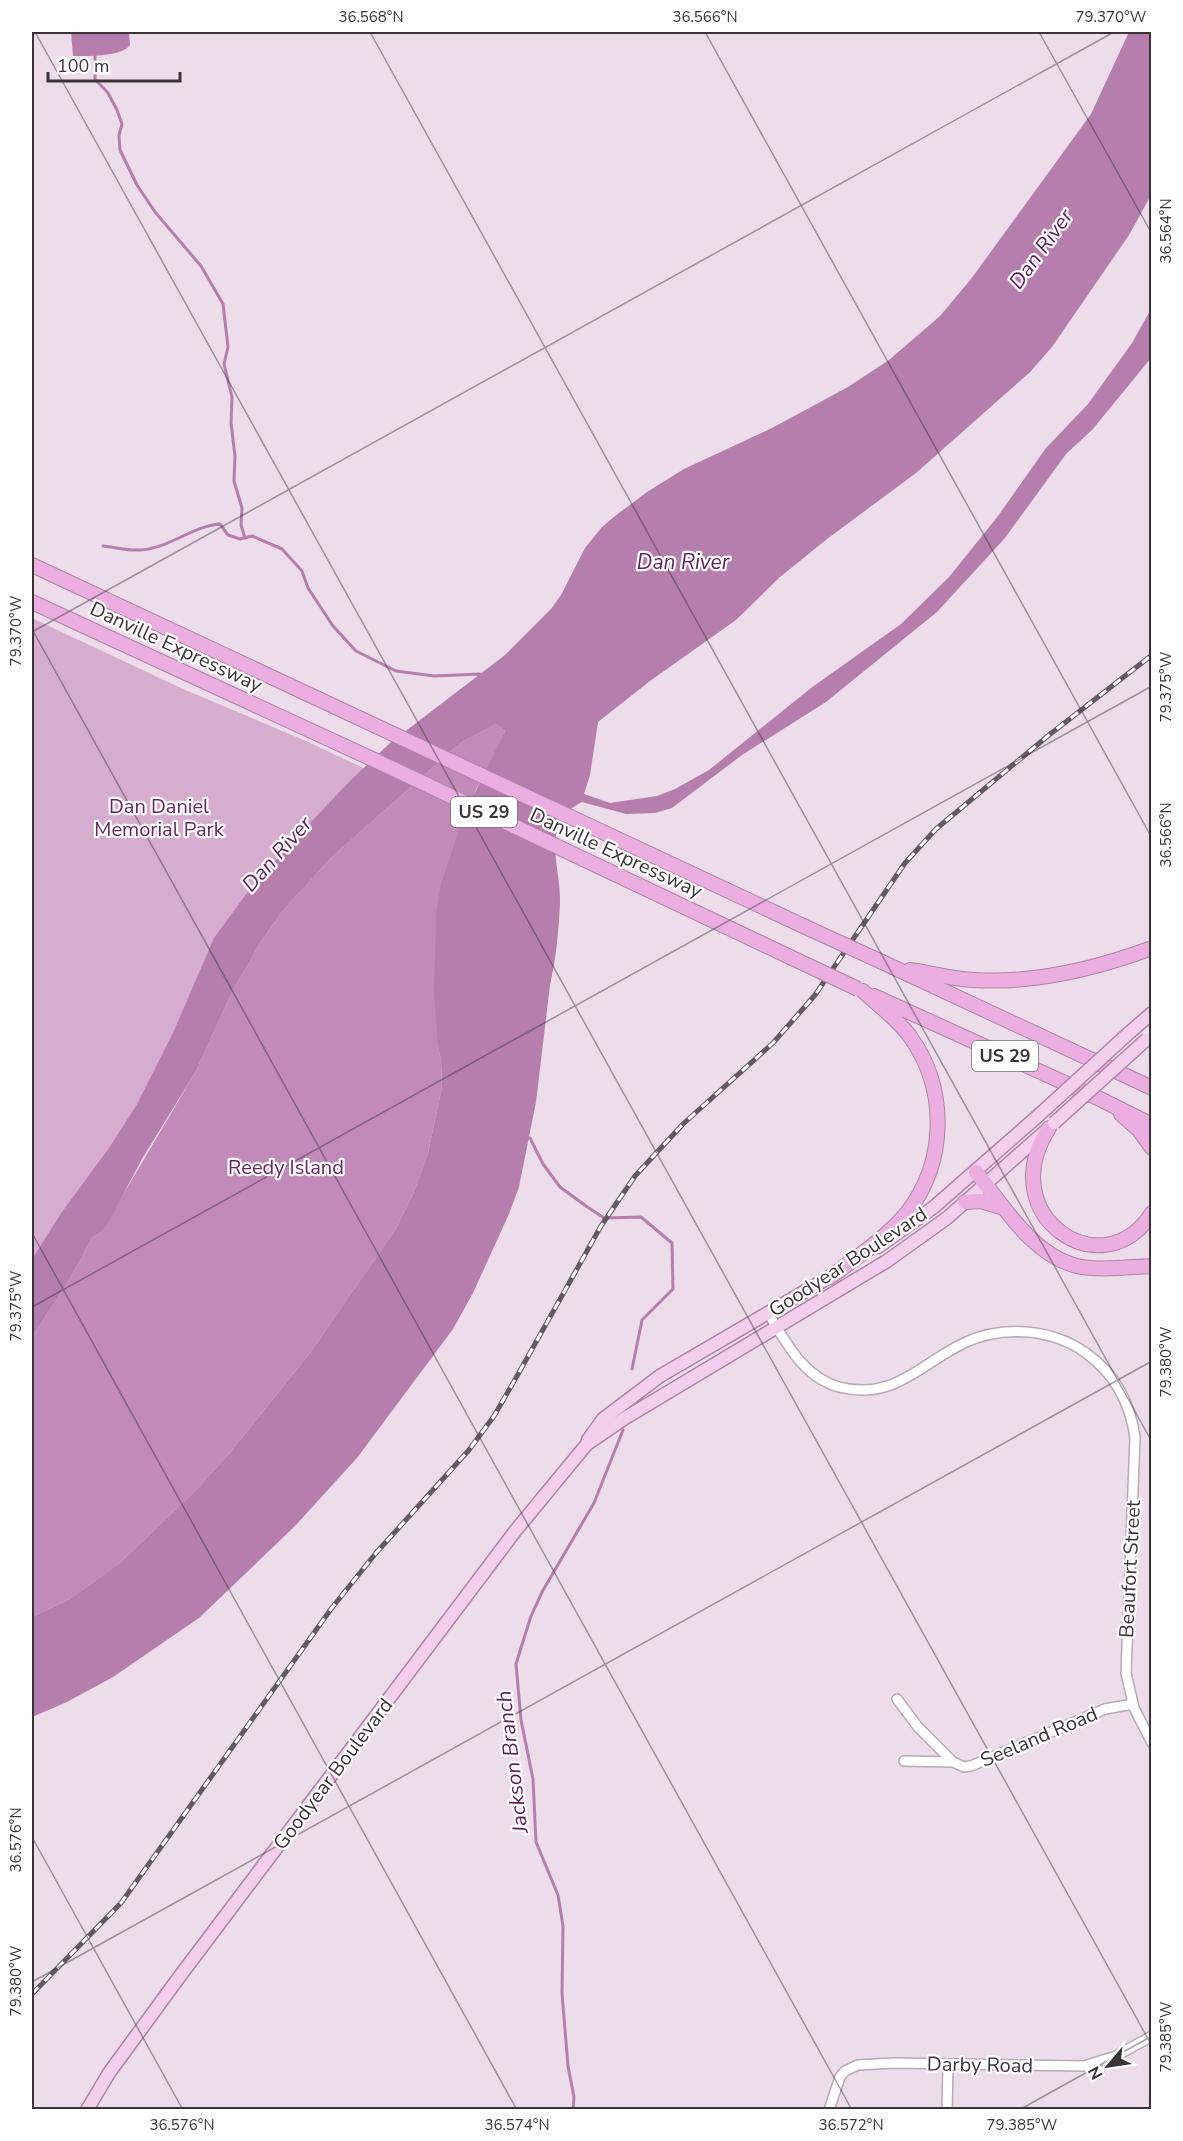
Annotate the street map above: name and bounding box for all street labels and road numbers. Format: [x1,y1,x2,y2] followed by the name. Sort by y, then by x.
[86,595,267,699] street label: Danville Expressway
[451,797,517,827] road number: US 29
[526,801,707,905] street label: Danville Expressway
[972,1041,1038,1071] road number: US 29
[764,1201,932,1323] street label: Goodyear Boulevard
[1113,1498,1147,1639] street label: Beaufort Street
[267,1693,399,1855] street label: Goodyear Boulevard
[976,1700,1102,1774] street label: Seeland Road
[927,2051,1033,2079] street label: Darby Road

